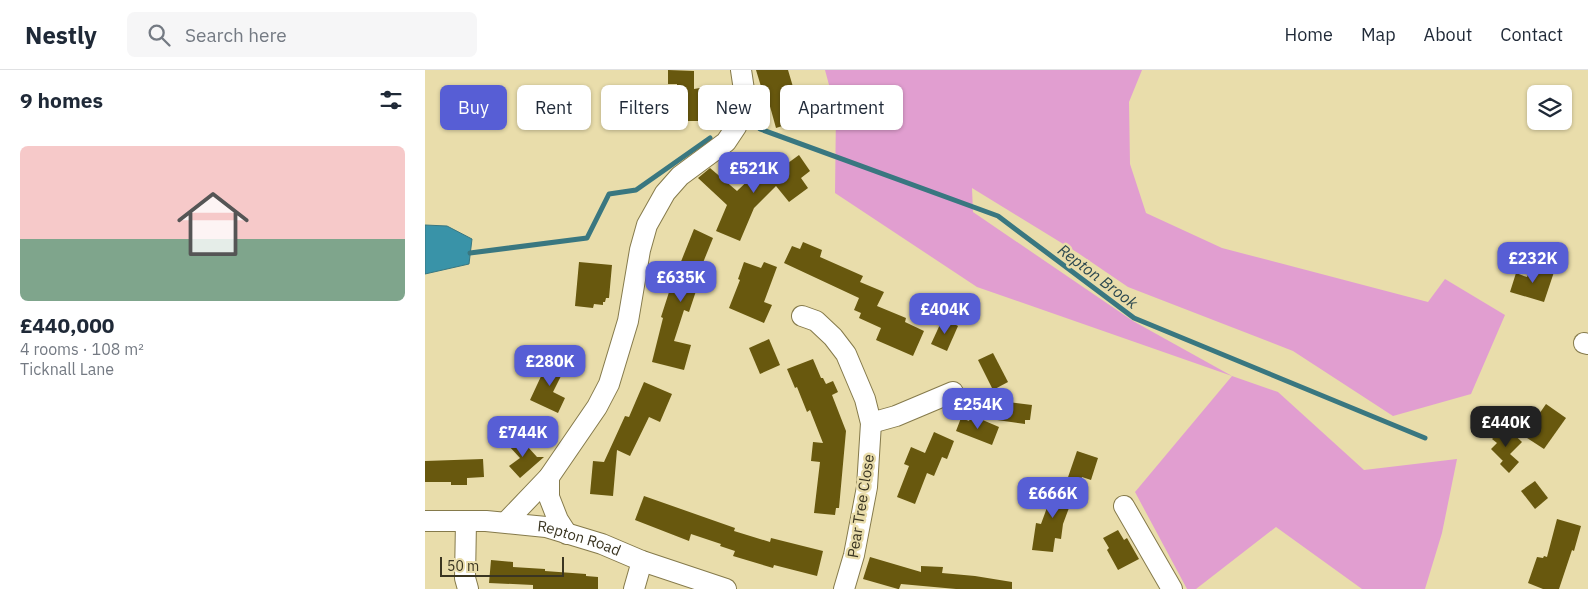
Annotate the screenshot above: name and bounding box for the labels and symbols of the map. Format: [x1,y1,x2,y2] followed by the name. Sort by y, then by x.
[719,152,789,194] pin: £521K
[1054,239,1143,313] water label: Repton Brook
[1498,242,1568,284] pin: £232K
[646,260,716,303] pin: £635K
[910,292,980,335] pin: £404K
[515,344,585,387] pin: £280K
[943,388,1013,430] pin: £254K
[1471,406,1541,448] pin: £440K
[488,416,558,458] pin: £744K
[843,453,878,559] street label: Pear Tree Close
[1018,476,1088,519] pin: £666K
[537,516,624,560] street label: Repton Road
[440,554,564,577] scale bar

